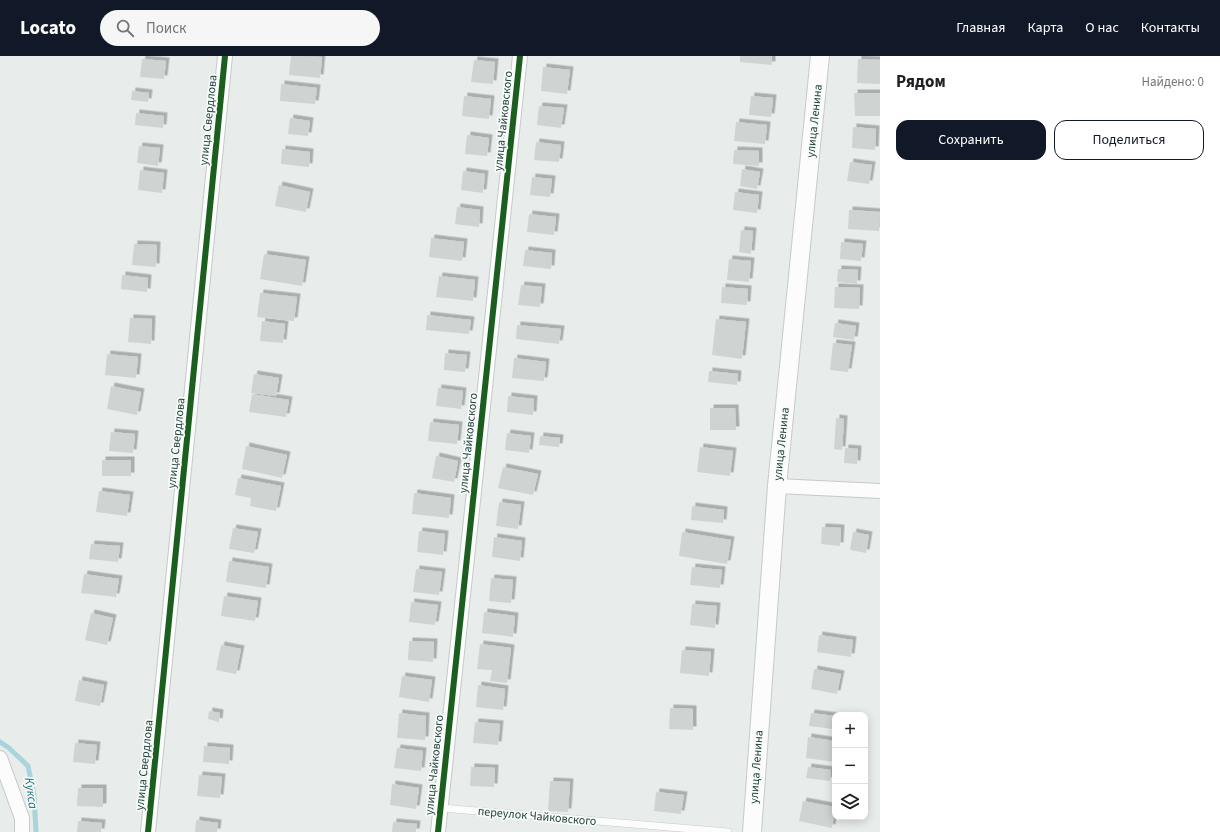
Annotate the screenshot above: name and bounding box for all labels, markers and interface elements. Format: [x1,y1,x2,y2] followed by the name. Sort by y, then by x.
[100,10,380,46] search box
[20,15,76,42] text: Locato
[114,17,136,39] icon: search
[146,18,187,39] text: Поиск
[956,18,1005,38] text: Главная
[1027,18,1063,38] text: Карта
[1085,18,1119,38] text: О нас
[1141,18,1200,38] text: Контакты
[490,70,517,172] street label: улица Чайковского
[896,70,946,94] text: Рядом
[1142,73,1204,91] text: Найдено: 0
[195,74,222,166] street label: улица Свердлова
[802,84,827,159] street label: улица Ленина
[896,120,1046,160] button: Сохранить
[1054,120,1204,160] button: Поделиться
[455,392,482,494] street label: улица Чайковского
[163,397,190,489] street label: улица Свердлова
[769,407,794,482] street label: улица Ленина
[832,712,868,820] map controls
[832,712,868,748] button: +
[421,714,448,816] street label: улица Чайковского
[131,719,158,811] street label: улица Свердлова
[745,730,768,804] street label: улица Ленина
[832,748,868,784] button: −
[20,776,42,810] water label: Кукса
[832,784,868,820] button: layers
[477,803,597,830] street label: переулок Чайковского

